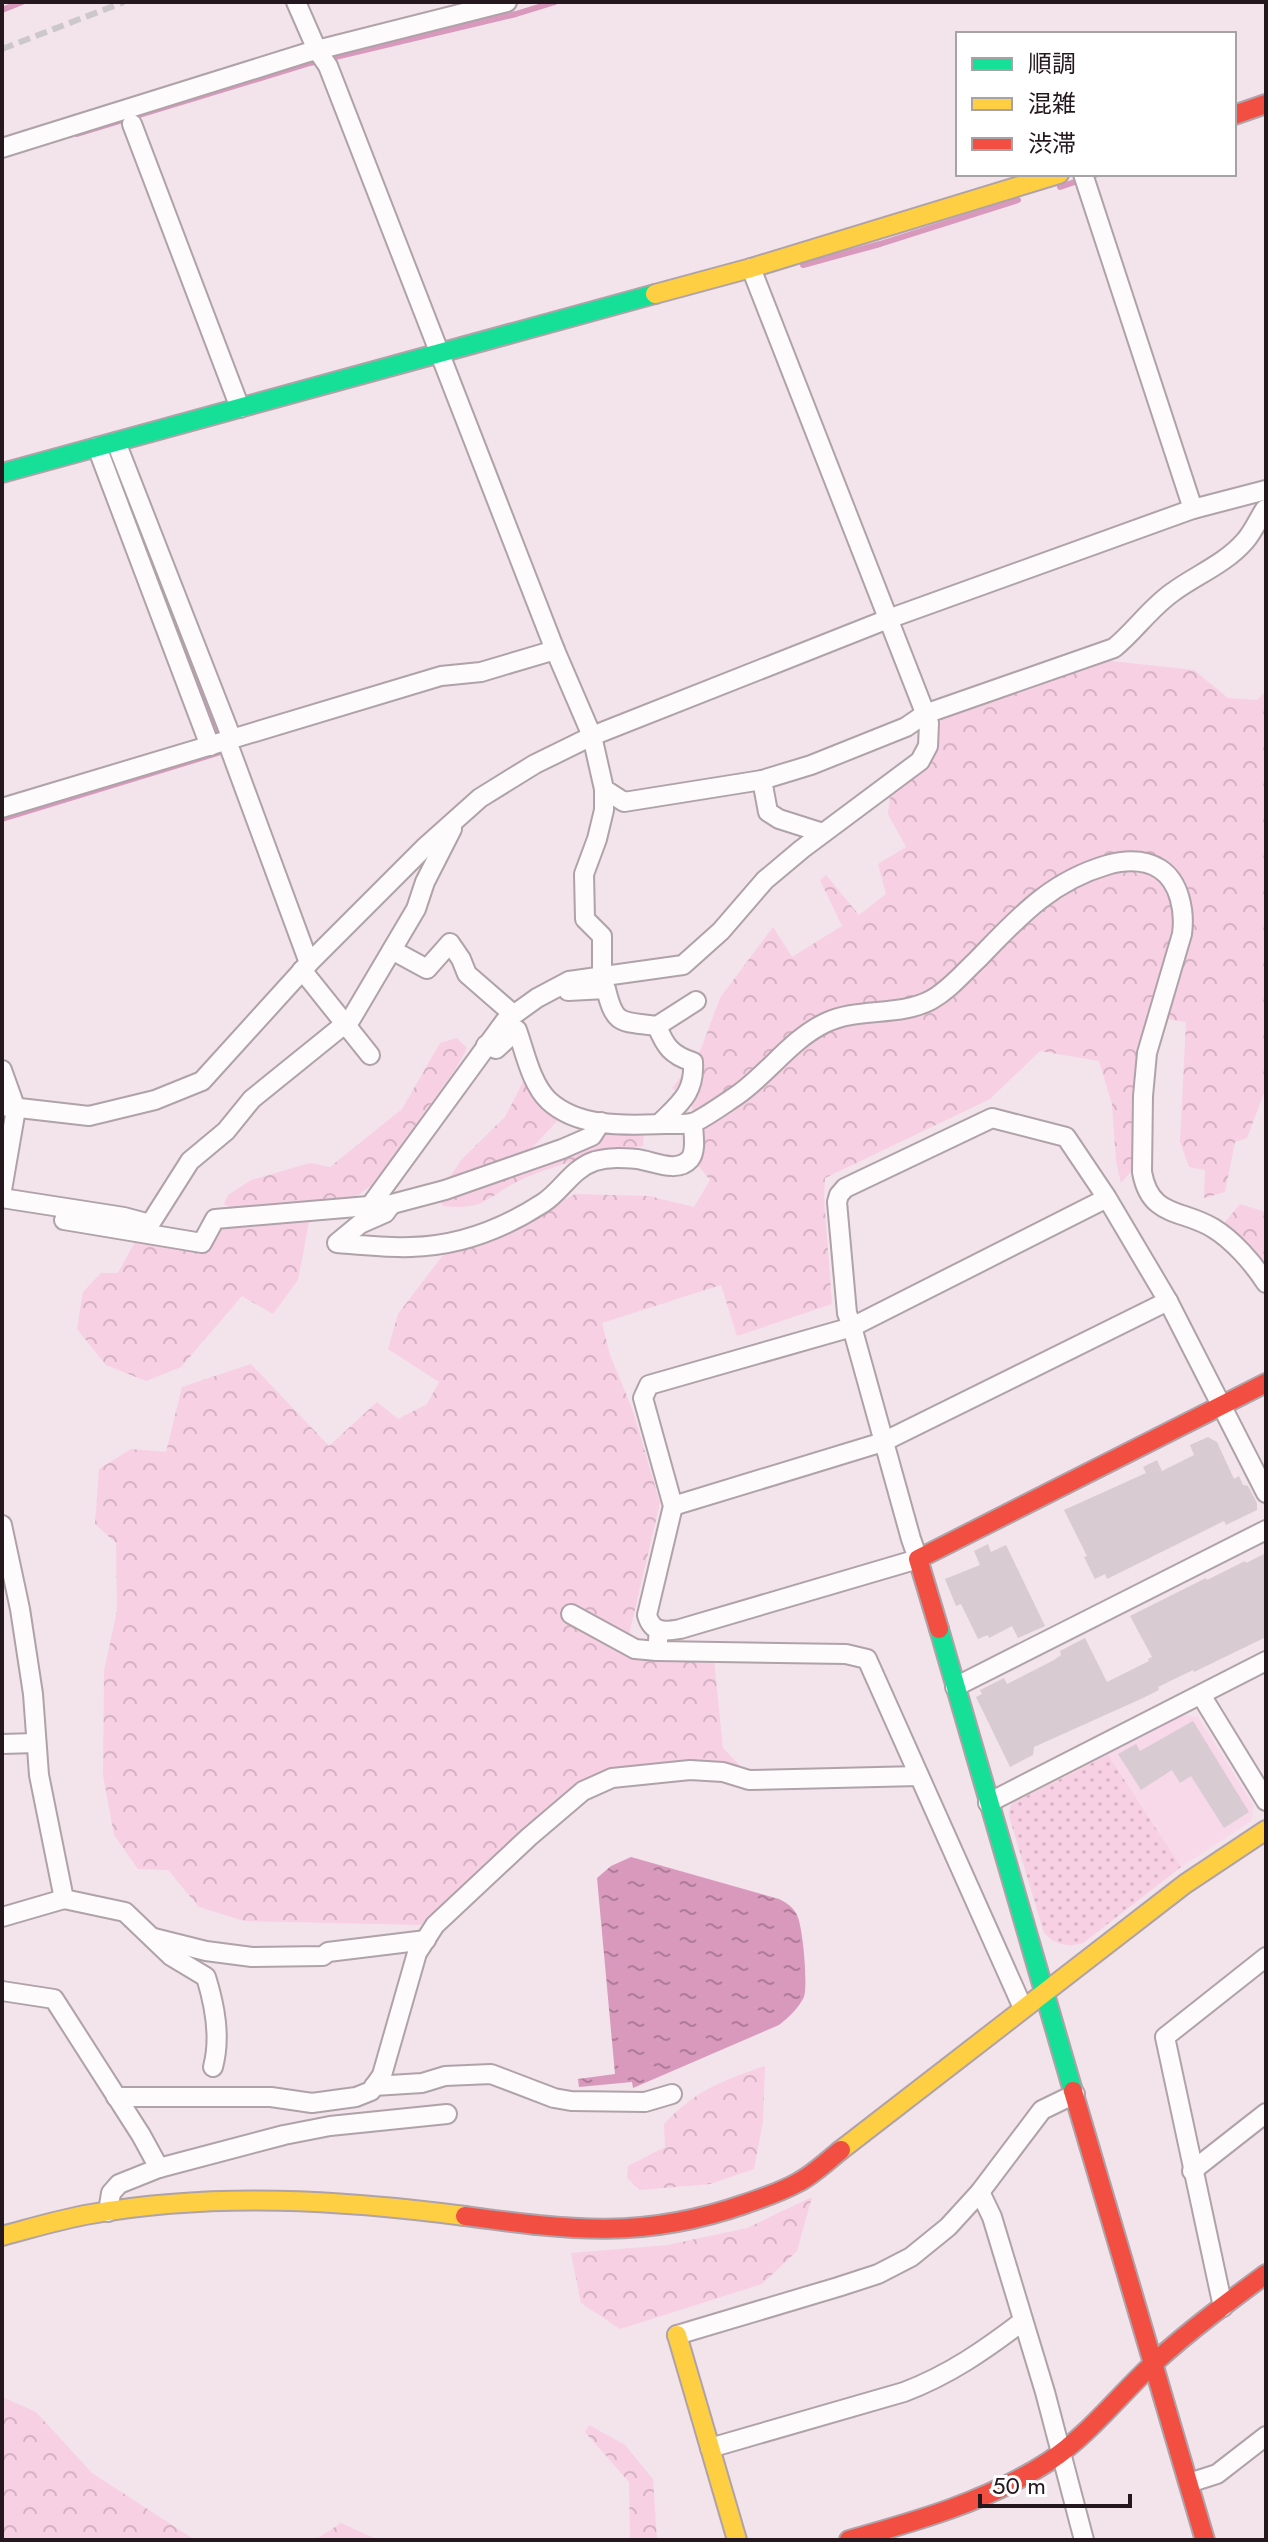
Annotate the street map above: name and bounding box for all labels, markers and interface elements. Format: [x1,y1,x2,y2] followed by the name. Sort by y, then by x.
[956,32,1236,176] legend
[1028,46,1076,81] text: 順調
[1028,86,1076,121] text: 混雑
[1028,126,1076,161] text: 渋滞
[980,2458,1130,2508] scale bar
[992,2468,1046,2503] text: 50 m

